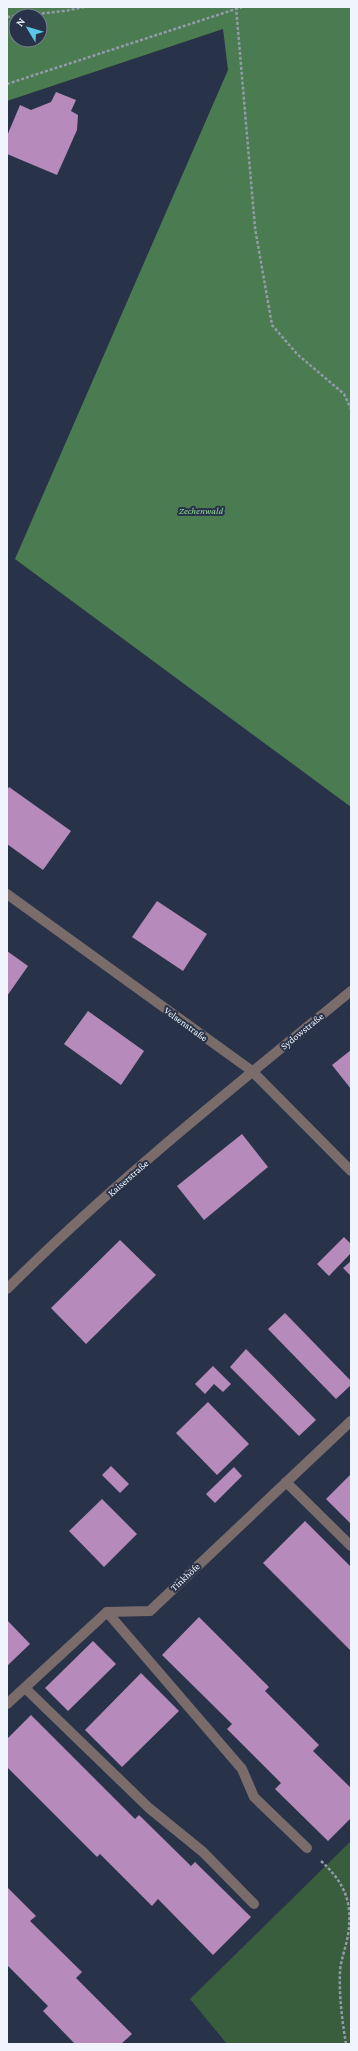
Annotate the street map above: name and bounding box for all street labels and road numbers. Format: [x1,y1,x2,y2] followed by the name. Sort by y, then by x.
[162,1005,210,1044] street label: Velsenstraße
[278,1010,326,1052] street label: Sydowstraße
[106,1157,151,1199] street label: Kaiserstraße
[168,1560,202,1593] street label: Tinkhöfe

